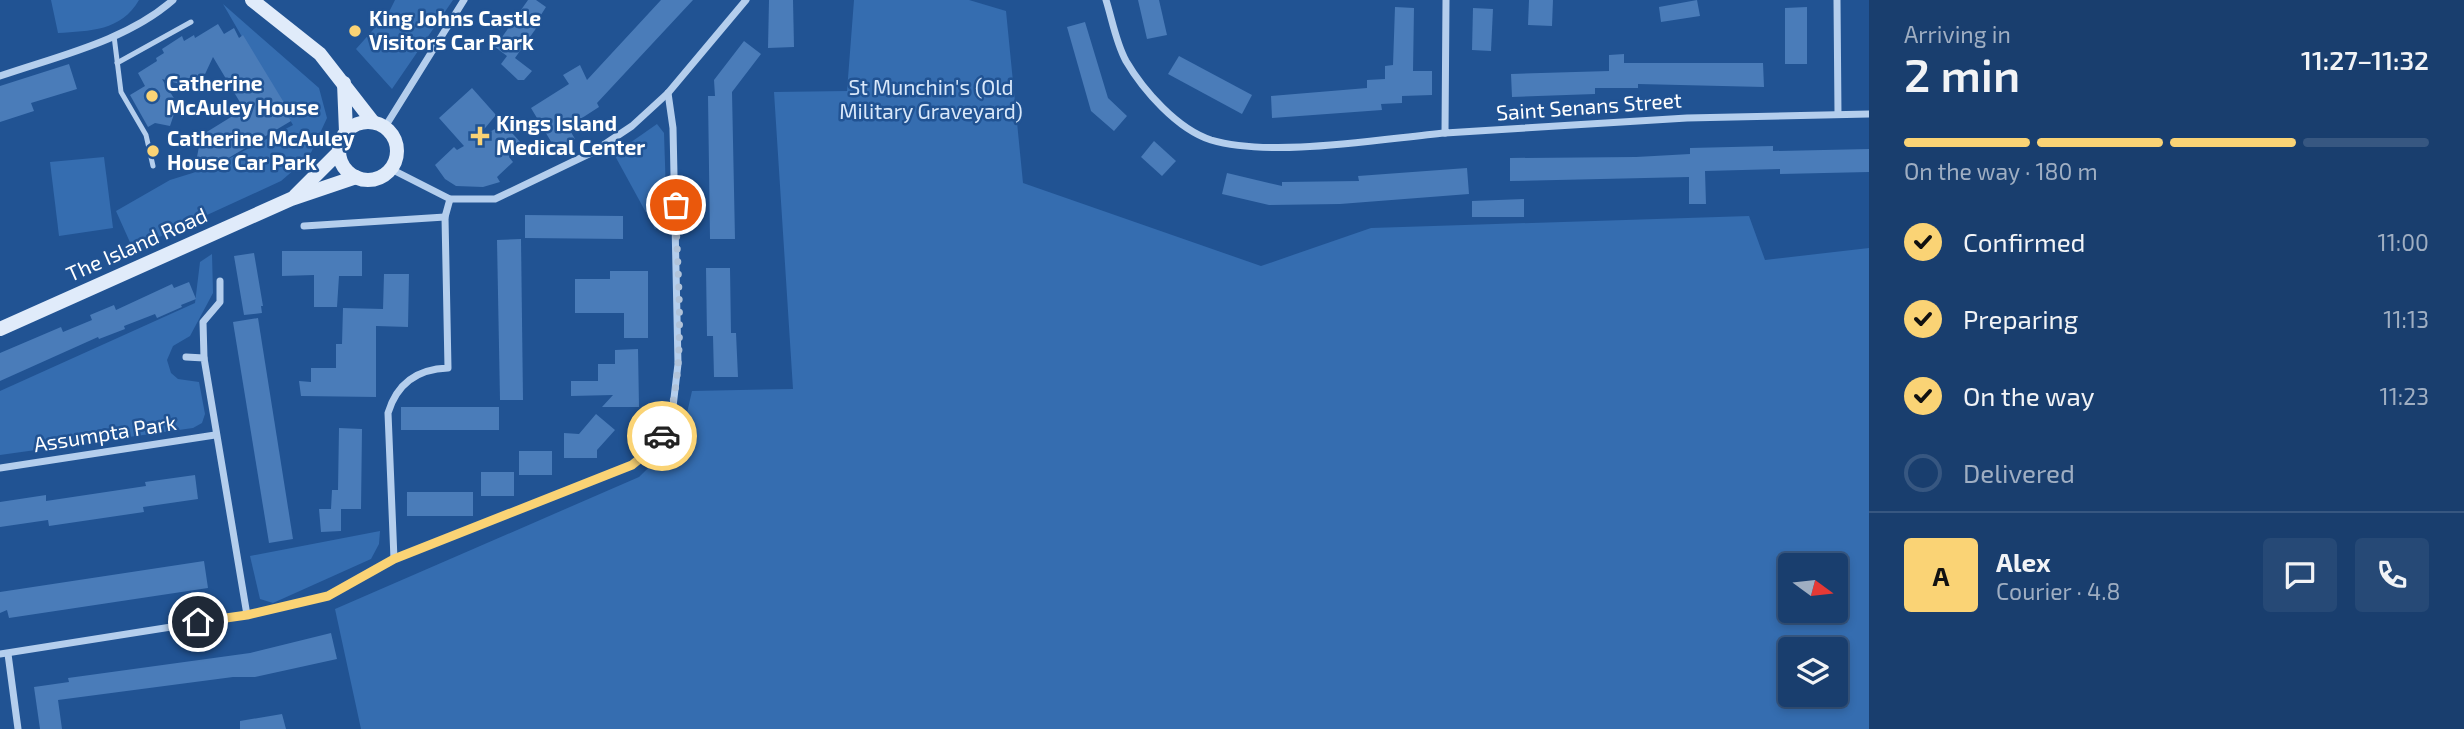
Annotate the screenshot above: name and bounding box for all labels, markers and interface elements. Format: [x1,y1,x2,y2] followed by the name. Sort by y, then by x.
[369,5,541,54] place label: King Johns Castle Visitors Car Park
[1904,20,2011,48] text: Arriving in
[347,23,363,39] marker: King Johns Castle Visitors Car Park
[2301,44,2429,75] text: 11:27–11:32
[1904,46,2020,101] text: 2 min
[166,70,319,120] place label: Catherine McAuley House
[839,74,1023,123] park label: St Munchin's (Old Military Graveyard)
[1495,87,1683,124] street label: Saint Senans Street
[144,88,160,104] marker: Catherine McAuley House
[496,110,645,159] place label: Kings Island Medical Center
[167,125,355,174] place label: Catherine McAuley House Car Park
[470,126,490,146] marker: Kings Island Medical Center
[145,143,161,159] marker: Catherine McAuley House Car Park
[1904,157,2098,185] text: On the way · 180 m
[646,175,706,235] pin
[657,186,695,224] icon: bag
[62,201,211,286] street label: The Island Road
[1904,223,1942,261] icon: check
[1963,226,2086,257] text: Confirmed
[2378,228,2429,256] text: 11:00
[1904,300,1942,338] icon: check
[1963,303,2078,334] text: Preparing
[2383,305,2429,333] text: 11:13
[1904,377,1942,415] icon: check
[1963,380,2094,411] text: On the way
[2380,382,2429,410] text: 11:23
[627,401,697,471] courier
[32,409,178,456] street label: Assumpta Park
[643,417,681,455] icon: car
[1963,457,2075,488] text: Delivered
[2263,538,2337,612] button: chat
[2355,538,2429,612] button: phone
[1996,546,2051,577] text: Alex
[1778,553,1848,623] north arrow
[1778,553,1848,707] map controls
[1933,560,1949,591] text: A
[1996,577,2120,605] text: Courier · 4.8
[168,592,228,652] pin
[179,603,217,641] icon: home
[1778,637,1848,707] button: layers

